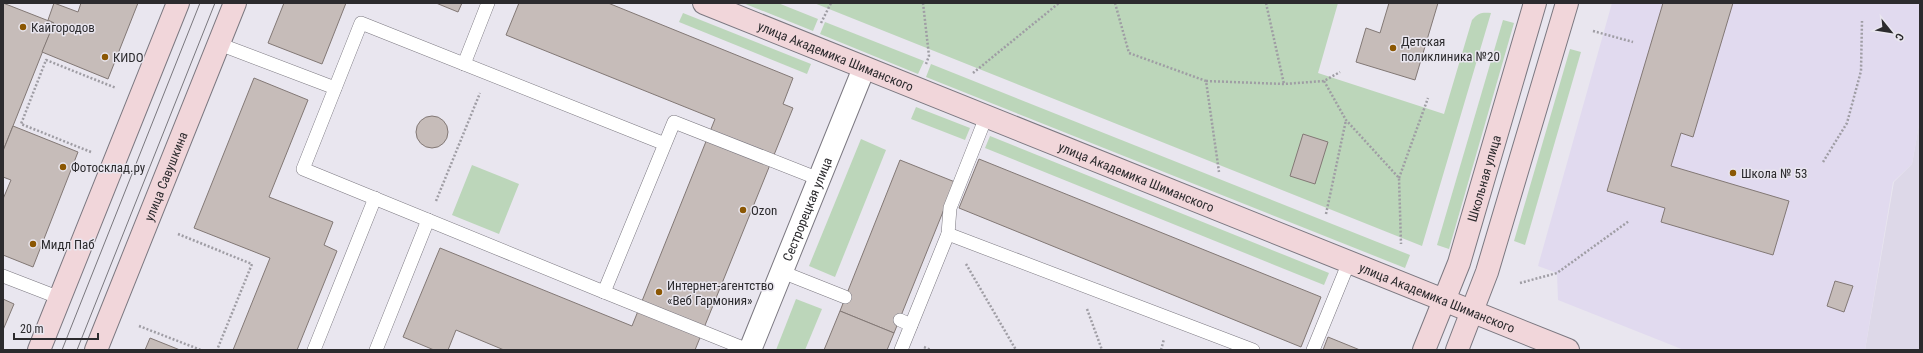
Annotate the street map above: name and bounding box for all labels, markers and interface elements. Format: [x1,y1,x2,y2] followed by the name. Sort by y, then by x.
[1871,12,1911,52] north arrow
[756,18,916,94] street label: улица Академика Шиманского
[31,20,95,35] place label: Кайгородов
[18,22,28,32] marker: Кайгородов
[1892,31,1906,43] text: С
[1401,34,1500,64] place label: Детская поликлиника №20
[1388,43,1398,53] marker: Детская поликлиника №20
[113,50,144,65] place label: КИDO
[100,52,110,62] marker: КИDO
[141,130,190,223] street label: улица Савушкина
[1464,133,1504,223] street label: Школьная улица
[1056,139,1216,215] street label: улица Академика Шиманского
[779,155,835,263] street label: Сестрорецкая улица
[71,160,146,175] place label: Фотосклад.ру
[58,162,68,172] marker: Фотосклад.ру
[1741,166,1807,181] place label: Школа № 53
[1728,168,1738,178] marker: Школа № 53
[751,203,777,218] place label: Ozon
[738,205,748,215] marker: Ozon
[41,237,95,252] place label: Мидл Паб
[28,239,38,249] marker: Мидл Паб
[1357,259,1517,335] street label: улица Академика Шиманского
[667,278,774,308] place label: Интернет-агентство «Веб Гармония»
[654,287,664,297] marker: Интернет-агентство «Веб Гармония»
[14,315,98,341] scale bar
[20,322,44,336] text: 20 m

